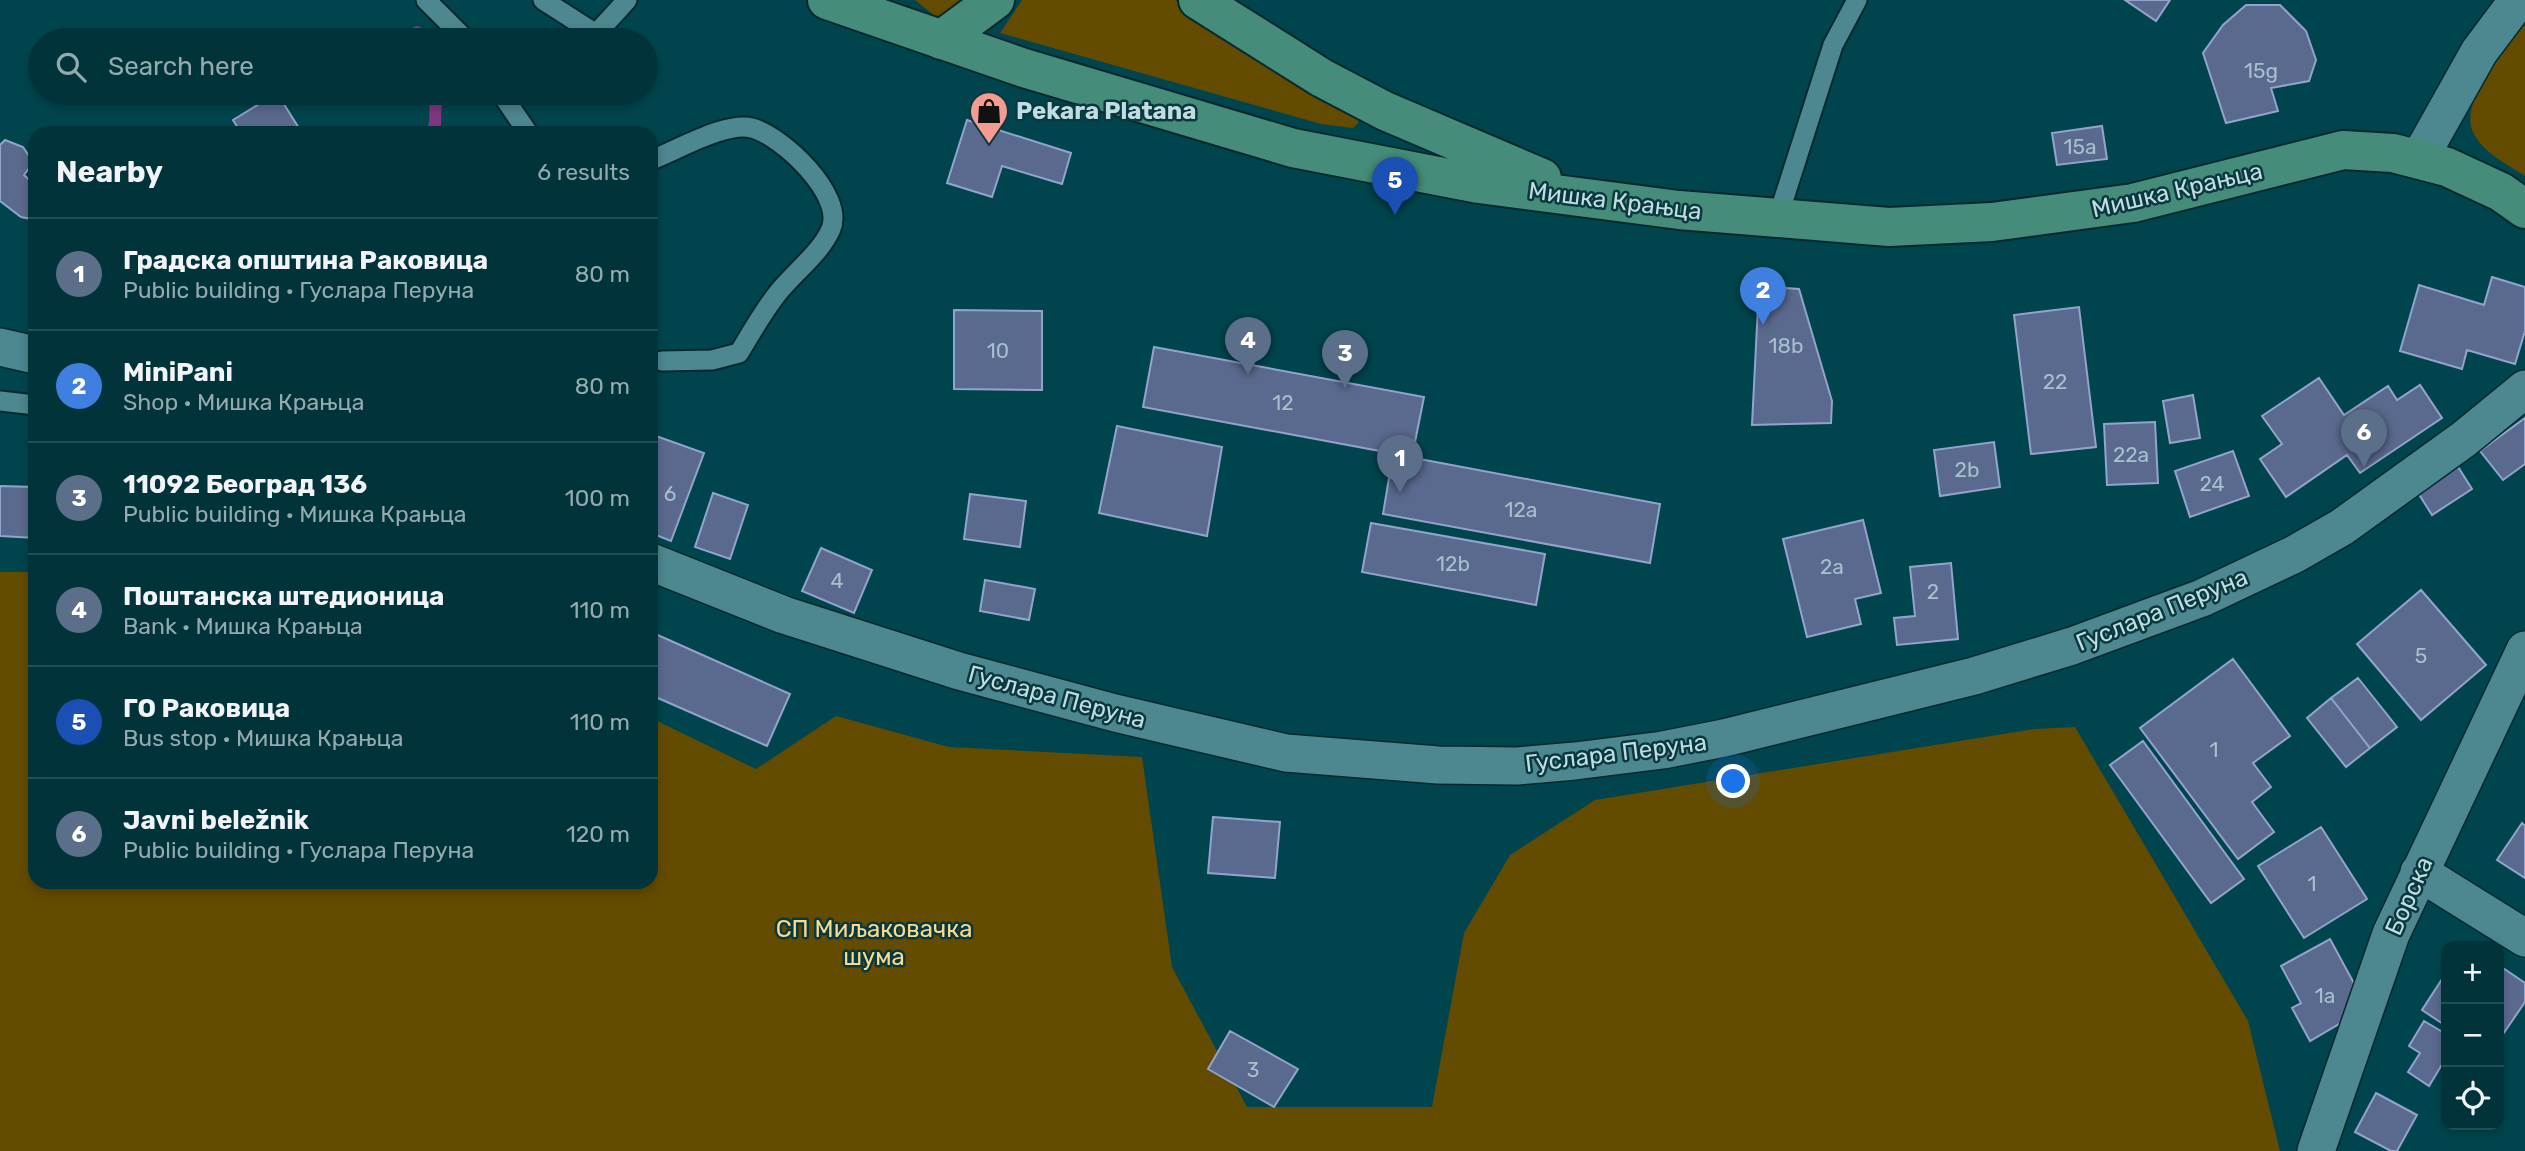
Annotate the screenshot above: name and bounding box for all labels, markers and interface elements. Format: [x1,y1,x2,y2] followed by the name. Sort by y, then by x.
[28,28,658,105] search box
[52,48,90,86] icon: search
[108,51,254,82] text: Search here
[2244,58,2278,83] house number: 15g
[968,90,1010,145] shop icon: Pekara Platana
[1016,97,1196,125] place label: Pekara Platana
[2063,134,2097,159] house number: 15a
[56,154,163,190] text: Nearby
[1372,157,1418,215] pin: 5
[2089,157,2265,223] street label: Мишка Крањца
[537,158,630,186] text: 6 results
[1527,176,1703,226] street label: Мишка Крањца
[123,245,488,276] text: Градска општина Раковица
[73,260,85,288] text: 1
[575,260,630,288] text: 80 m
[1740,267,1786,325] pin: 2
[123,276,474,304] text: Public building · Гуслара Перуна
[1225,317,1271,375] pin: 4
[1322,330,1368,388] pin: 3
[1769,333,1803,358] house number: 18b
[987,338,1009,363] house number: 10
[123,357,233,388] text: MiniPani
[2043,369,2067,394] house number: 22
[72,372,86,400] text: 2
[575,372,630,400] text: 80 m
[123,388,364,416] text: Shop · Мишка Крањца
[1272,390,1294,415] house number: 12
[2341,409,2387,467] pin: 6
[1377,435,1423,493] pin: 1
[2113,442,2149,467] house number: 22a
[1955,457,1979,482] house number: 2b
[123,469,367,500] text: 11092 Београд 136
[2199,471,2225,496] house number: 24
[664,481,676,506] house number: 6
[71,484,87,512] text: 3
[565,484,630,512] text: 100 m
[1505,497,1537,522] house number: 12a
[123,500,467,528] text: Public building · Мишка Крањца
[1436,551,1470,576] house number: 12b
[1820,554,1844,579] house number: 2a
[2072,563,2252,657] street label: Гуслара Перуна
[830,568,844,593] house number: 4
[1927,579,1939,604] house number: 2
[123,581,444,612] text: Поштанска штедионица
[71,596,87,624] text: 4
[570,596,630,624] text: 110 m
[123,612,363,640] text: Bank · Мишка Крањца
[2415,643,2427,668] house number: 5
[965,660,1149,734] street label: Гуслара Перуна
[123,693,290,724] text: ГО Раковица
[72,708,86,736] text: 5
[570,708,630,736] text: 110 m
[123,724,403,752] text: Bus stop · Мишка Крањца
[1524,728,1708,778] street label: Гуслара Перуна
[2210,737,2219,762] house number: 1
[1716,764,1750,798] your location
[123,805,309,836] text: Javni beležnik
[72,820,86,848] text: 6
[566,820,630,848] text: 120 m
[123,836,474,864] text: Public building · Гуслара Перуна
[2379,852,2439,940] street label: Борска
[2308,871,2317,896] house number: 1
[776,915,972,971] park label: СП Миљаковачка шума
[2441,941,2504,1130] map controls
[2441,941,2504,1004] button: +
[2315,983,2335,1008] house number: 1a
[2441,1004,2504,1067] button: −
[1247,1057,1259,1082] house number: 3
[2441,1067,2504,1130] button: locate

